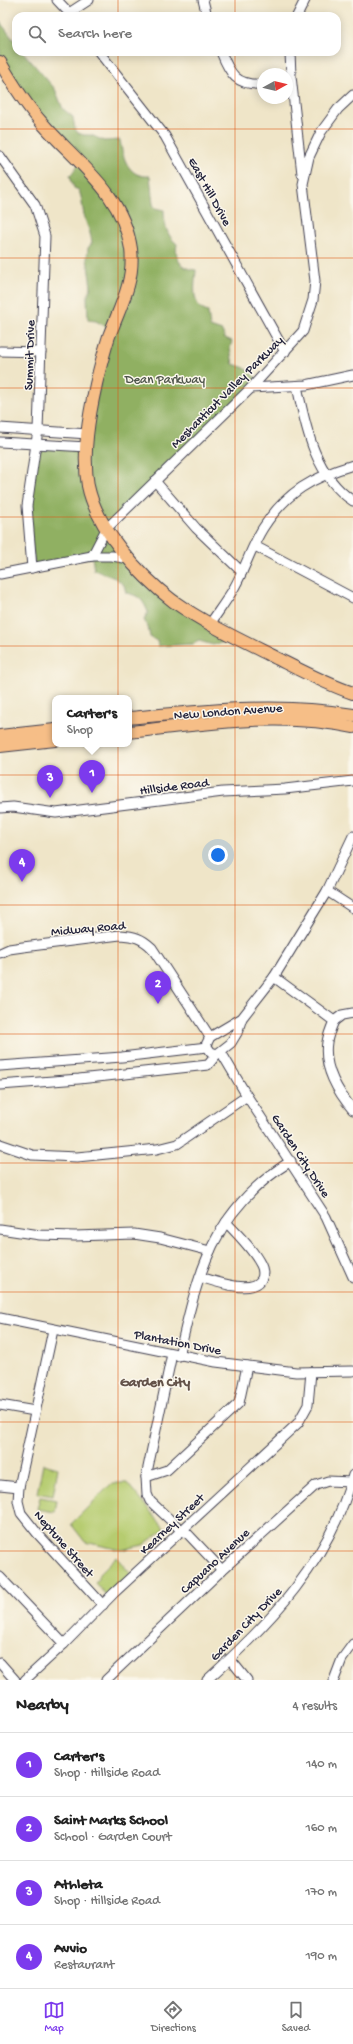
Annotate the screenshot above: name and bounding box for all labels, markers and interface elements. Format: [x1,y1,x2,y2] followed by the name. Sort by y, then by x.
[12,12,341,56] search box
[26,23,48,45] icon: search
[58,25,132,43] text: Search here
[257,68,293,104] north arrow
[184,155,234,229] street label: East Hill Drive
[22,319,39,390] street label: Summit Drive
[168,333,288,452] street label: Meshanticut Valley Parkway
[124,373,206,388] park label: Dean Parkway
[52,695,132,747] popup
[173,701,283,724] street label: New London Avenue
[67,705,117,723] text: Carter's
[67,723,93,738] text: Shop
[79,760,105,793] pin: 1
[37,765,63,798] pin: 3
[139,776,211,799] street label: Hillside Road
[208,845,228,865] your location
[9,849,35,882] pin: 4
[50,919,127,940] street label: Midway Road
[145,971,171,1004] pin: 2
[267,1112,333,1201] street label: Garden City Drive
[132,1327,223,1359] street label: Plantation Drive
[120,1375,190,1392] district label: Garden City
[137,1490,209,1559] street label: Kearney Street
[30,1508,97,1582] street label: Neptune Street
[178,1526,254,1598] street label: Capuano Avenue
[208,1585,286,1665] street label: Garden City Drive
[16,1696,69,1716] text: Nearby
[293,1699,337,1714] text: 4 results
[54,1748,104,1766] text: Carter's
[26,1757,32,1772] text: 1
[306,1757,337,1772] text: 140 m
[54,1766,160,1781] text: Shop · Hillside Road
[54,1812,168,1830] text: Saint Marks School
[26,1821,32,1836] text: 2
[305,1821,337,1836] text: 160 m
[54,1830,171,1845] text: School · Garden Court
[54,1876,103,1894] text: Athleta
[26,1885,32,1900] text: 3
[305,1885,337,1900] text: 170 m
[54,1894,160,1909] text: Shop · Hillside Road
[54,1940,87,1958] text: Avvio
[26,1949,32,1964] text: 4
[306,1949,337,1964] text: 190 m
[54,1958,114,1973] text: Restaurant
[43,1999,65,2035] tab: Map
[151,1999,196,2035] tab: Directions
[282,1999,310,2035] tab: Saved

